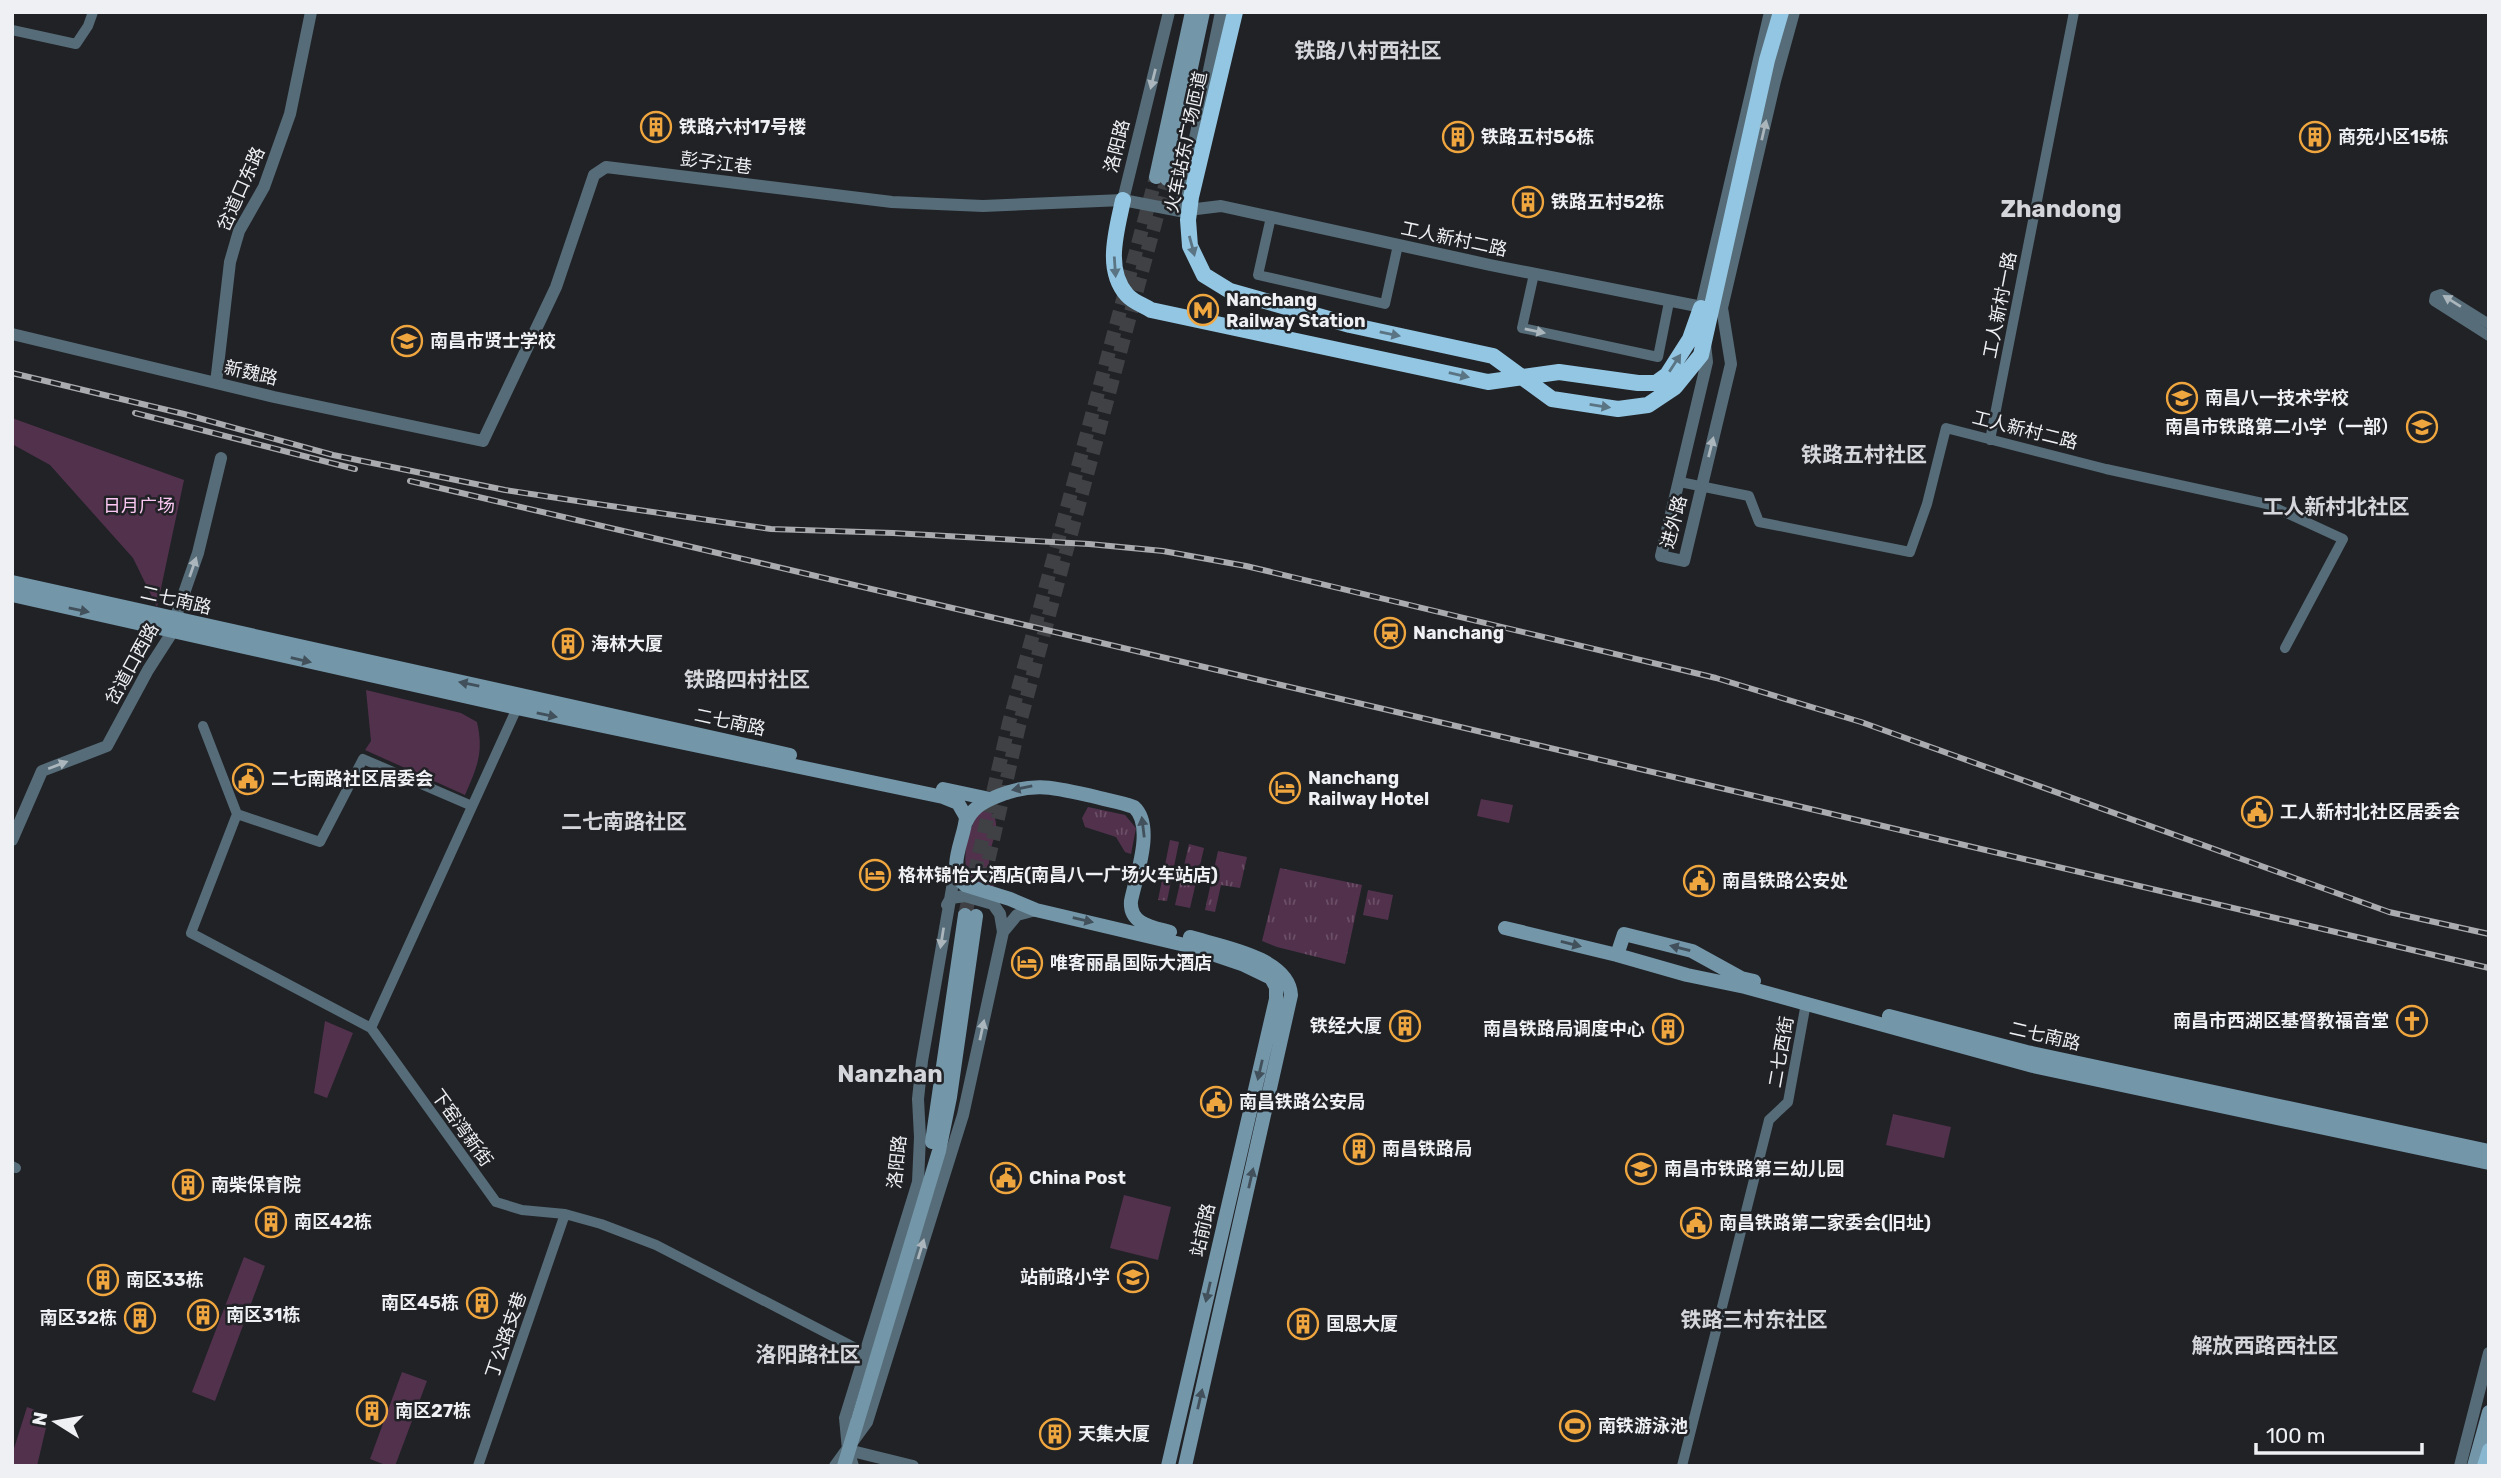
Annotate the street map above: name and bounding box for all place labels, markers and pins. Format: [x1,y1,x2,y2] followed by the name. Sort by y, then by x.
[639,110,673,144] building icon: 铁路六村17号楼
[679,116,806,138] place label: 铁路六村17号楼
[1441,120,1475,154] building icon: 铁路五村56栋
[2298,120,2332,154] building icon: 商苑小区15栋
[1481,126,1594,148] place label: 铁路五村56栋
[2338,126,2449,148] place label: 商苑小区15栋
[1511,185,1545,219] building icon: 铁路五村52栋
[1551,191,1664,213] place label: 铁路五村52栋
[1226,289,1366,332] place label: Nanchang Railway Station
[1186,293,1220,327] metro station icon: Nanchang Railway Station
[390,324,424,358] school or university icon: 南昌市贤士学校
[430,330,556,352] place label: 南昌市贤士学校
[2165,381,2199,415] school or university icon: 南昌八一技术学校
[2205,387,2349,409] place label: 南昌八一技术学校
[2405,410,2439,444] school or university icon: 南昌市铁路第二小学（一部）
[2165,416,2399,438] place label: 南昌市铁路第二小学（一部）
[1373,616,1407,650] station icon: Nanchang
[1413,622,1504,644] place label: Nanchang
[551,627,585,661] building icon: 海林大厦
[591,633,663,655] place label: 海林大厦
[231,762,265,796] public building icon: 二七南路社区居委会
[1308,767,1429,810] place label: Nanchang Railway Hotel
[271,768,433,790] place label: 二七南路社区居委会
[1268,771,1302,805] hotel icon: Nanchang Railway Hotel
[2240,795,2274,829] public building icon: 工人新村北社区居委会
[2280,801,2460,823] place label: 工人新村北社区居委会
[858,858,892,892] hotel icon: 格林锦怡大酒店(南昌八一广场火车站店)
[898,864,1218,886] place label: 格林锦怡大酒店(南昌八一广场火车站店)
[1682,864,1716,898] public building icon: 南昌铁路公安处
[1722,870,1848,892] place label: 南昌铁路公安处
[1010,946,1044,980] hotel icon: 唯客丽晶国际大酒店
[1050,952,1212,974] place label: 唯客丽晶国际大酒店
[2395,1004,2429,1038] church icon: 南昌市西湖区基督教福音堂
[1388,1009,1422,1043] building icon: 铁经大厦
[2173,1010,2389,1032] place label: 南昌市西湖区基督教福音堂
[1651,1012,1685,1046] building icon: 南昌铁路局调度中心
[1310,1015,1382,1037] place label: 铁经大厦
[1483,1018,1645,1040] place label: 南昌铁路局调度中心
[1199,1085,1233,1119] public building icon: 南昌铁路公安局
[1239,1091,1365,1113] place label: 南昌铁路公安局
[1342,1132,1376,1166] building icon: 南昌铁路局
[1382,1138,1472,1160] place label: 南昌铁路局
[1624,1152,1658,1186] school or university icon: 南昌市铁路第三幼儿园
[1664,1158,1844,1180] place label: 南昌市铁路第三幼儿园
[989,1161,1023,1195] public building icon: China Post
[1029,1167,1126,1189] place label: China Post
[171,1168,205,1202] building icon: 南柴保育院
[211,1174,301,1196] place label: 南柴保育院
[254,1205,288,1239] building icon: 南区42栋
[1679,1206,1713,1240] public building icon: 南昌铁路第二家委会(旧址)
[294,1211,372,1233] place label: 南区42栋
[1719,1212,1931,1234] place label: 南昌铁路第二家委会(旧址)
[1116,1260,1150,1294] school or university icon: 站前路小学
[86,1263,120,1297] building icon: 南区33栋
[1020,1266,1110,1288] place label: 站前路小学
[126,1269,204,1291] place label: 南区33栋
[465,1286,499,1320] building icon: 南区45栋
[381,1292,459,1314] place label: 南区45栋
[186,1298,220,1332] building icon: 南区31栋
[123,1301,157,1335] building icon: 南区32栋
[226,1304,301,1326] place label: 南区31栋
[39,1307,117,1329] place label: 南区32栋
[1286,1307,1320,1341] building icon: 国恩大厦
[1326,1313,1398,1335] place label: 国恩大厦
[355,1394,389,1428] building icon: 南区27栋
[395,1400,471,1422] place label: 南区27栋
[1558,1409,1592,1443] sports icon: 南铁游泳池
[1598,1415,1688,1437] place label: 南铁游泳池
[1038,1417,1072,1451] building icon: 天集大厦
[1078,1423,1150,1445] place label: 天集大厦

